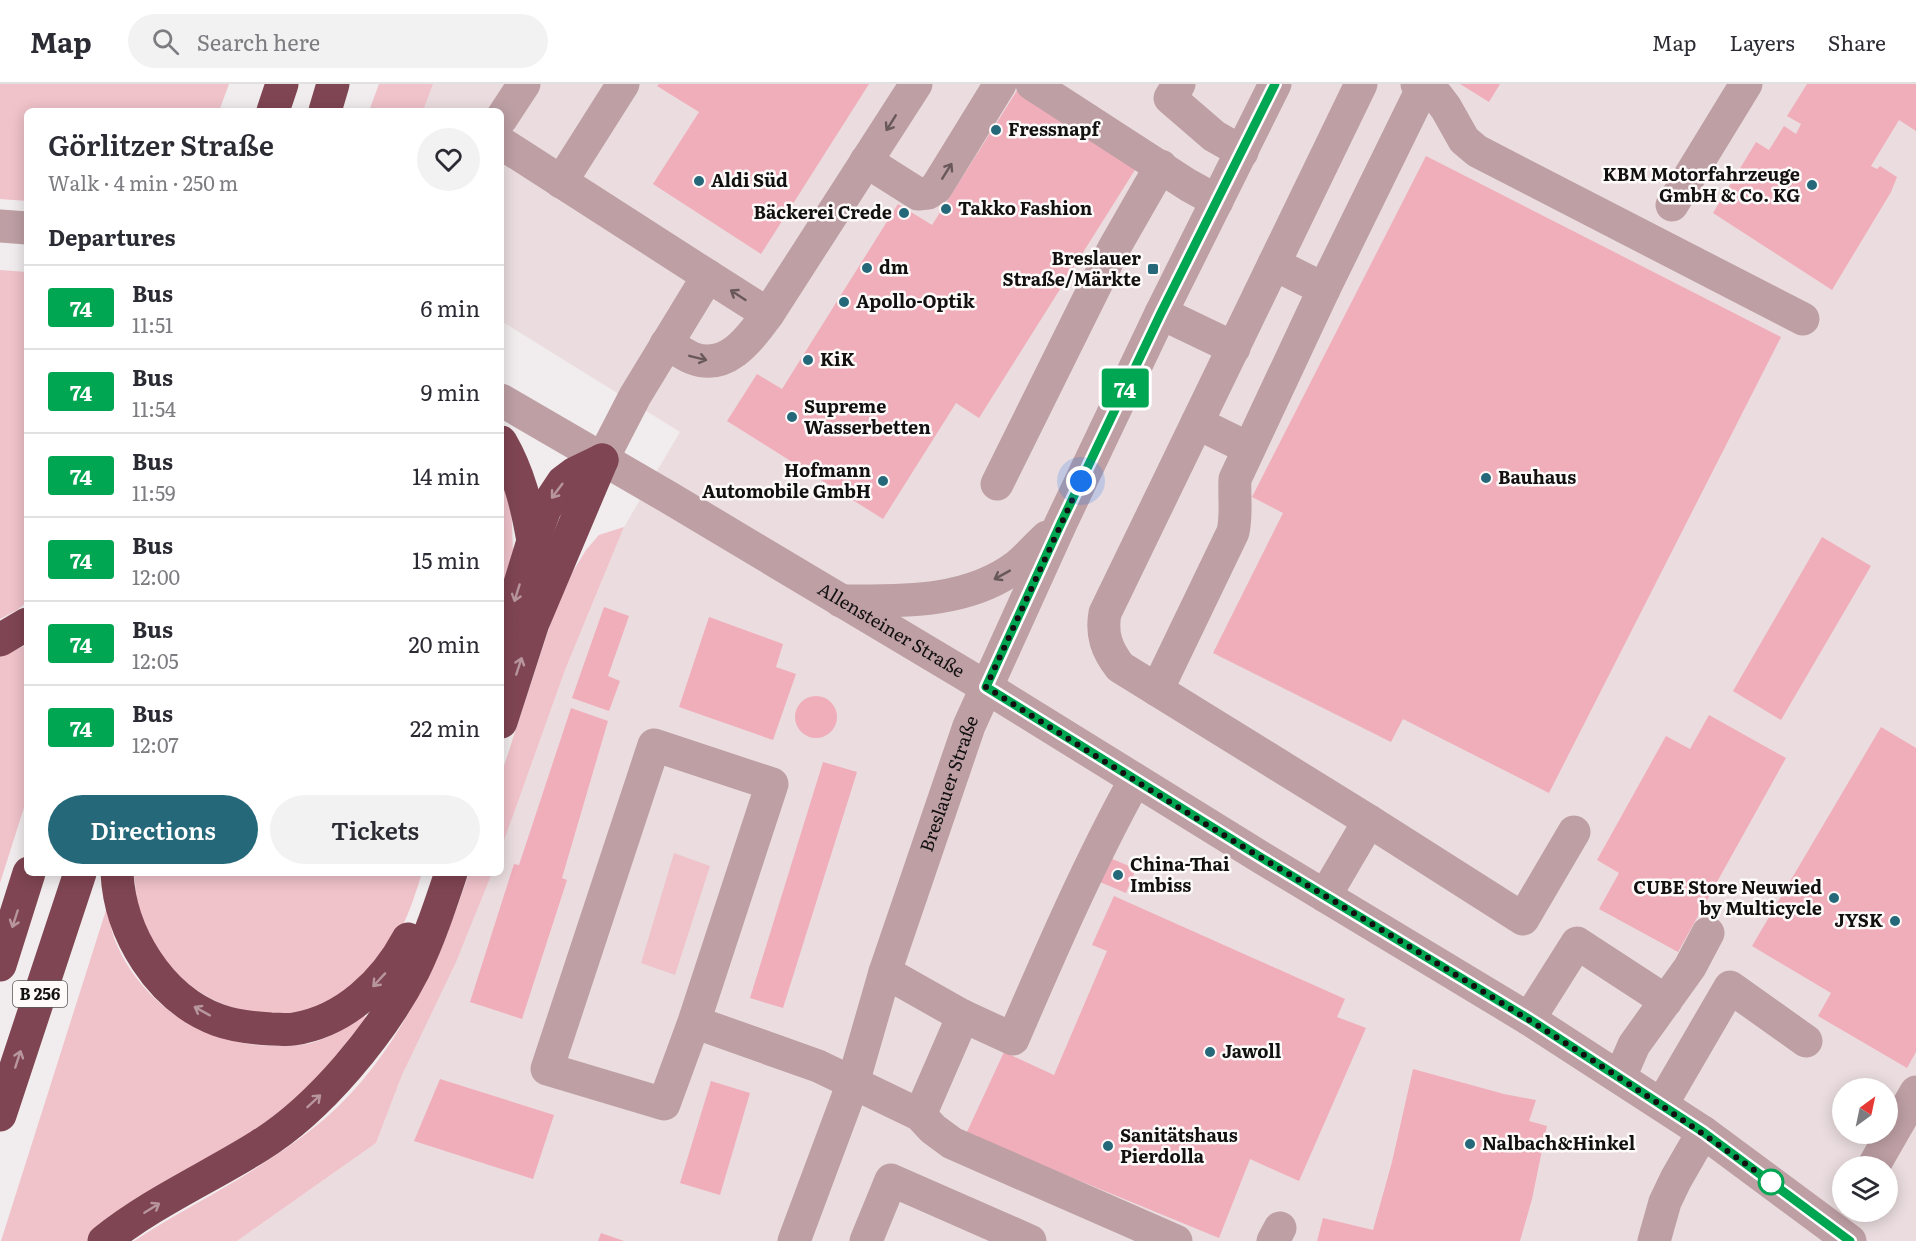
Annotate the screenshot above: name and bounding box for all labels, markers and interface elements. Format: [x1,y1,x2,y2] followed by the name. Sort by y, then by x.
[128,14,548,68] search box
[30,20,92,62] text: Map
[149,25,182,58] icon: search
[197,25,320,58] text: Search here
[1652,26,1697,57] text: Map
[1730,26,1795,57] text: Layers
[1828,26,1886,57] text: Share
[885,114,897,131] one-way arrow
[1008,115,1101,142] place label: Fressnapf
[48,123,274,165] text: Görlitzer Straße
[989,123,1003,137] marker: Fressnapf
[417,128,480,191] button: heart
[1603,160,1800,208] place label: KBM Motorfahrzeuge GmbH & Co. KG
[941,163,953,180] one-way arrow
[711,166,788,193] place label: Aldi Süd
[48,167,238,197] text: Walk · 4 min · 250 m
[692,174,706,188] marker: Aldi Süd
[1805,178,1819,192] marker: KBM Motorfahrzeuge GmbH & Co. KG
[958,194,1093,221] place label: Takko Fashion
[753,198,892,225] place label: Bäckerei Crede
[939,202,953,216] marker: Takko Fashion
[897,206,911,220] marker: Bäckerei Crede
[48,220,175,253] text: Departures
[1003,244,1141,292] place label: Breslauer Straße/Märkte
[879,253,909,280] place label: dm
[860,261,874,275] marker: dm
[1146,262,1160,276] marker: Breslauer Straße/Märkte
[132,276,173,309] text: Bus
[856,287,976,314] place label: Apollo-Optik
[730,288,747,300] one-way arrow
[421,291,480,324] text: 6 min
[70,292,92,323] text: 74
[837,295,851,309] marker: Apollo-Optik
[132,309,173,339] text: 11:51
[820,345,855,372] place label: KiK
[688,353,707,365] one-way arrow
[801,353,815,367] marker: KiK
[132,360,173,393] text: Bus
[1098,368,1152,408] line badge: 74
[1114,373,1136,404] text: 74
[421,375,480,408] text: 9 min
[70,376,92,407] text: 74
[804,392,931,440] place label: Supreme Wasserbetten
[132,393,176,423] text: 11:54
[785,410,799,424] marker: Supreme Wasserbetten
[132,444,173,477] text: Bus
[702,456,871,504] place label: Hofmann Automobile GmbH
[412,459,480,492] text: 14 min
[70,460,92,491] text: 74
[1498,463,1576,490] place label: Bauhaus
[1066,466,1096,496] your location
[1479,471,1493,485] marker: Bauhaus
[876,474,890,488] marker: Hofmann Automobile GmbH
[132,477,176,507] text: 11:59
[551,483,564,499] one-way arrow
[132,528,173,561] text: Bus
[412,543,480,576] text: 15 min
[70,544,92,575] text: 74
[132,561,180,591] text: 12:00
[993,569,1010,581] one-way arrow
[813,575,970,683] street label: Allensteiner Straße
[510,583,521,602] one-way arrow
[132,612,173,645] text: Bus
[408,627,480,660] text: 20 min
[70,628,92,659] text: 74
[132,645,179,675] text: 12:05
[515,657,526,676] one-way arrow
[132,696,173,729] text: Bus
[912,710,984,855] street label: Breslauer Straße
[410,711,480,744] text: 22 min
[70,712,92,743] text: 74
[132,729,179,759] text: 12:07
[48,795,258,864] button: Directions
[270,795,480,864] button: Tickets
[1130,850,1230,898] place label: China-Thai Imbiss
[1111,868,1125,882] marker: China-Thai Imbiss
[1633,873,1822,921] place label: CUBE Store Neuwied by Multicycle
[1827,891,1841,905] marker: CUBE Store Neuwied by Multicycle
[1835,906,1883,933] place label: JYSK
[8,909,19,928] one-way arrow
[1888,914,1902,928] marker: JYSK
[372,972,386,987] one-way arrow
[13,981,67,1007] road number: B 256
[194,1005,211,1017] one-way arrow
[1222,1037,1282,1064] place label: Jawoll
[1203,1045,1217,1059] marker: Jawoll
[14,1050,25,1069] one-way arrow
[1832,1078,1898,1144] north arrow
[1832,1078,1898,1222] map controls
[307,1094,322,1108] one-way arrow
[1120,1121,1238,1169] place label: Sanitätshaus Pierdolla
[1482,1129,1636,1156] place label: Nalbach&Hinkel
[1463,1137,1477,1151] marker: Nalbach&Hinkel
[1101,1139,1115,1153] marker: Sanitätshaus Pierdolla
[1832,1156,1898,1222] button: layers
[1758,1169,1784,1195] unlabelled marker
[143,1202,160,1214] one-way arrow

